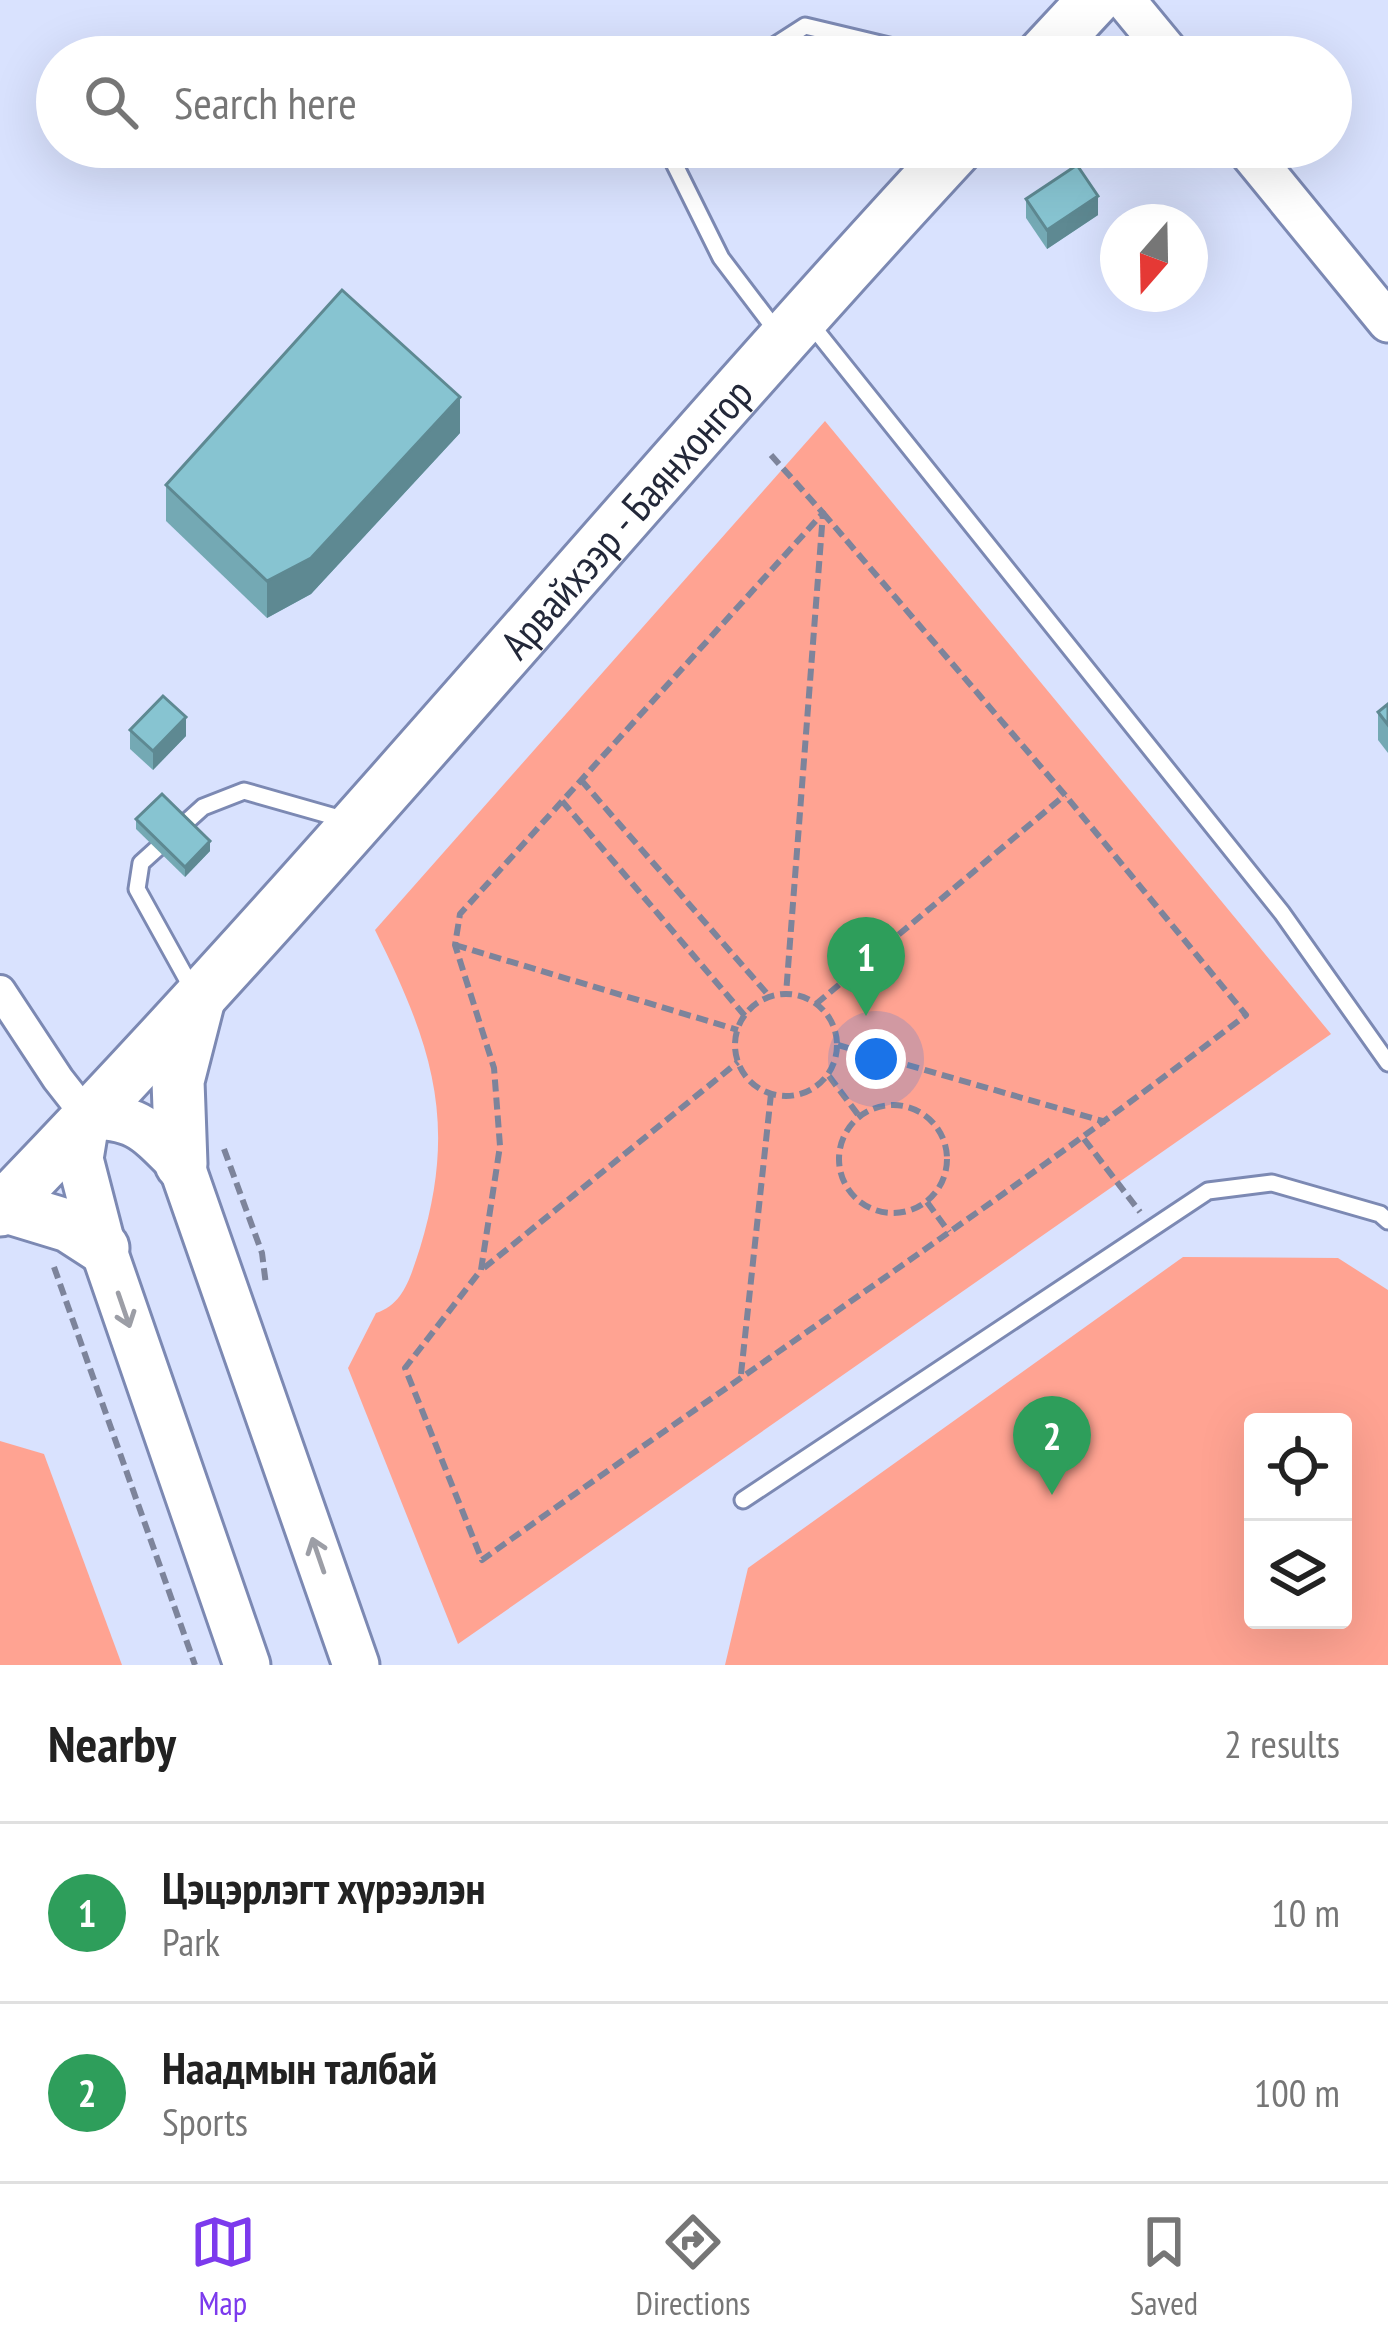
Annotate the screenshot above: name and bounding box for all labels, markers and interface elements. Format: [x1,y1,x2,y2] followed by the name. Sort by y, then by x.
[36,36,1352,168] search box
[78,69,144,135] icon: search
[174,73,357,131] text: Search here
[1100,204,1208,312] north arrow
[487,366,764,670] street label: Арвайхээр - Баянхонгор
[827,917,905,1016] pin: 1
[846,1029,906,1089] your location
[115,1290,137,1328] one-way arrow
[1013,1396,1091,1495] pin: 2
[1244,1413,1352,1629] map controls
[1244,1413,1352,1521] button: locate
[1244,1521,1352,1629] button: layers
[306,1537,327,1574] one-way arrow
[48,1710,176,1776] text: Nearby
[1224,1718,1340,1769] text: 2 results
[162,1858,485,1916] text: Цэцэрлэгт хүрээлэн
[78,1887,96,1938] text: 1
[1271,1887,1340,1938] text: 10 m
[162,1916,220,1967] text: Park
[162,2038,437,2096] text: Наадмын талбай
[78,2067,96,2118] text: 2
[1254,2067,1340,2118] text: 100 m
[162,2096,248,2147] text: Sports
[190,2209,256,2324] tab: Map
[636,2209,750,2324] tab: Directions
[1130,2209,1198,2324] tab: Saved

